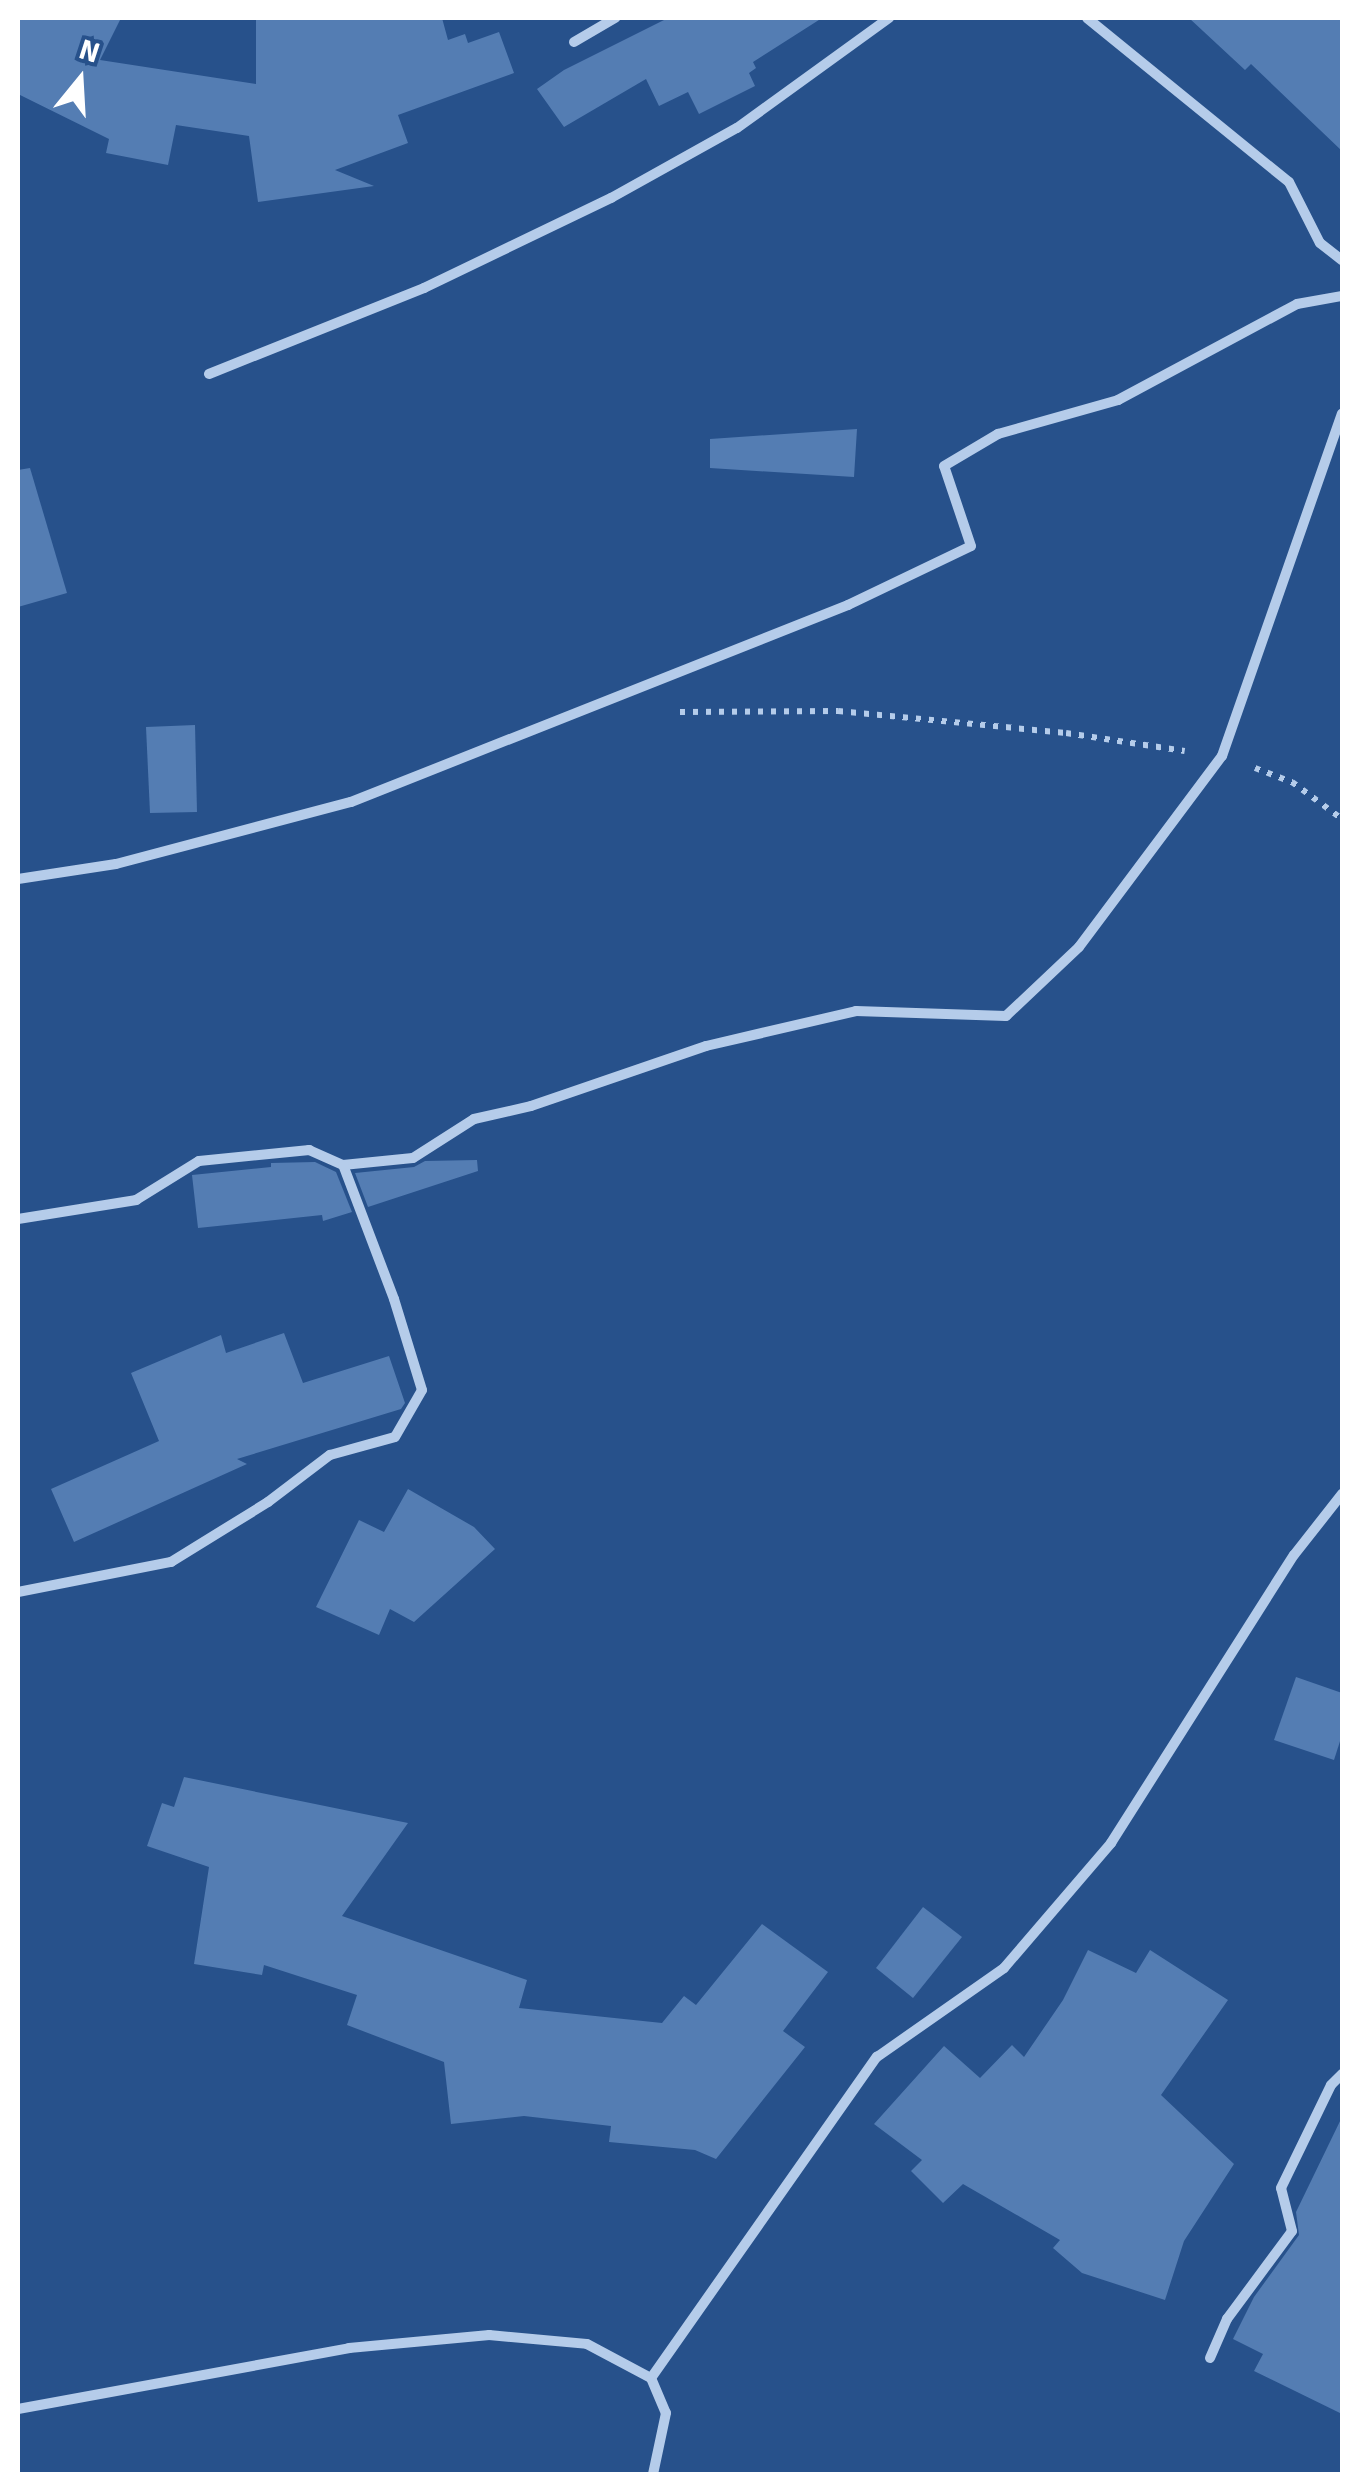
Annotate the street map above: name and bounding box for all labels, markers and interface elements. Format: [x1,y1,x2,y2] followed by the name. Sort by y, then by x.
[30,30,130,130] north arrow
[75,32,104,71] text: N

